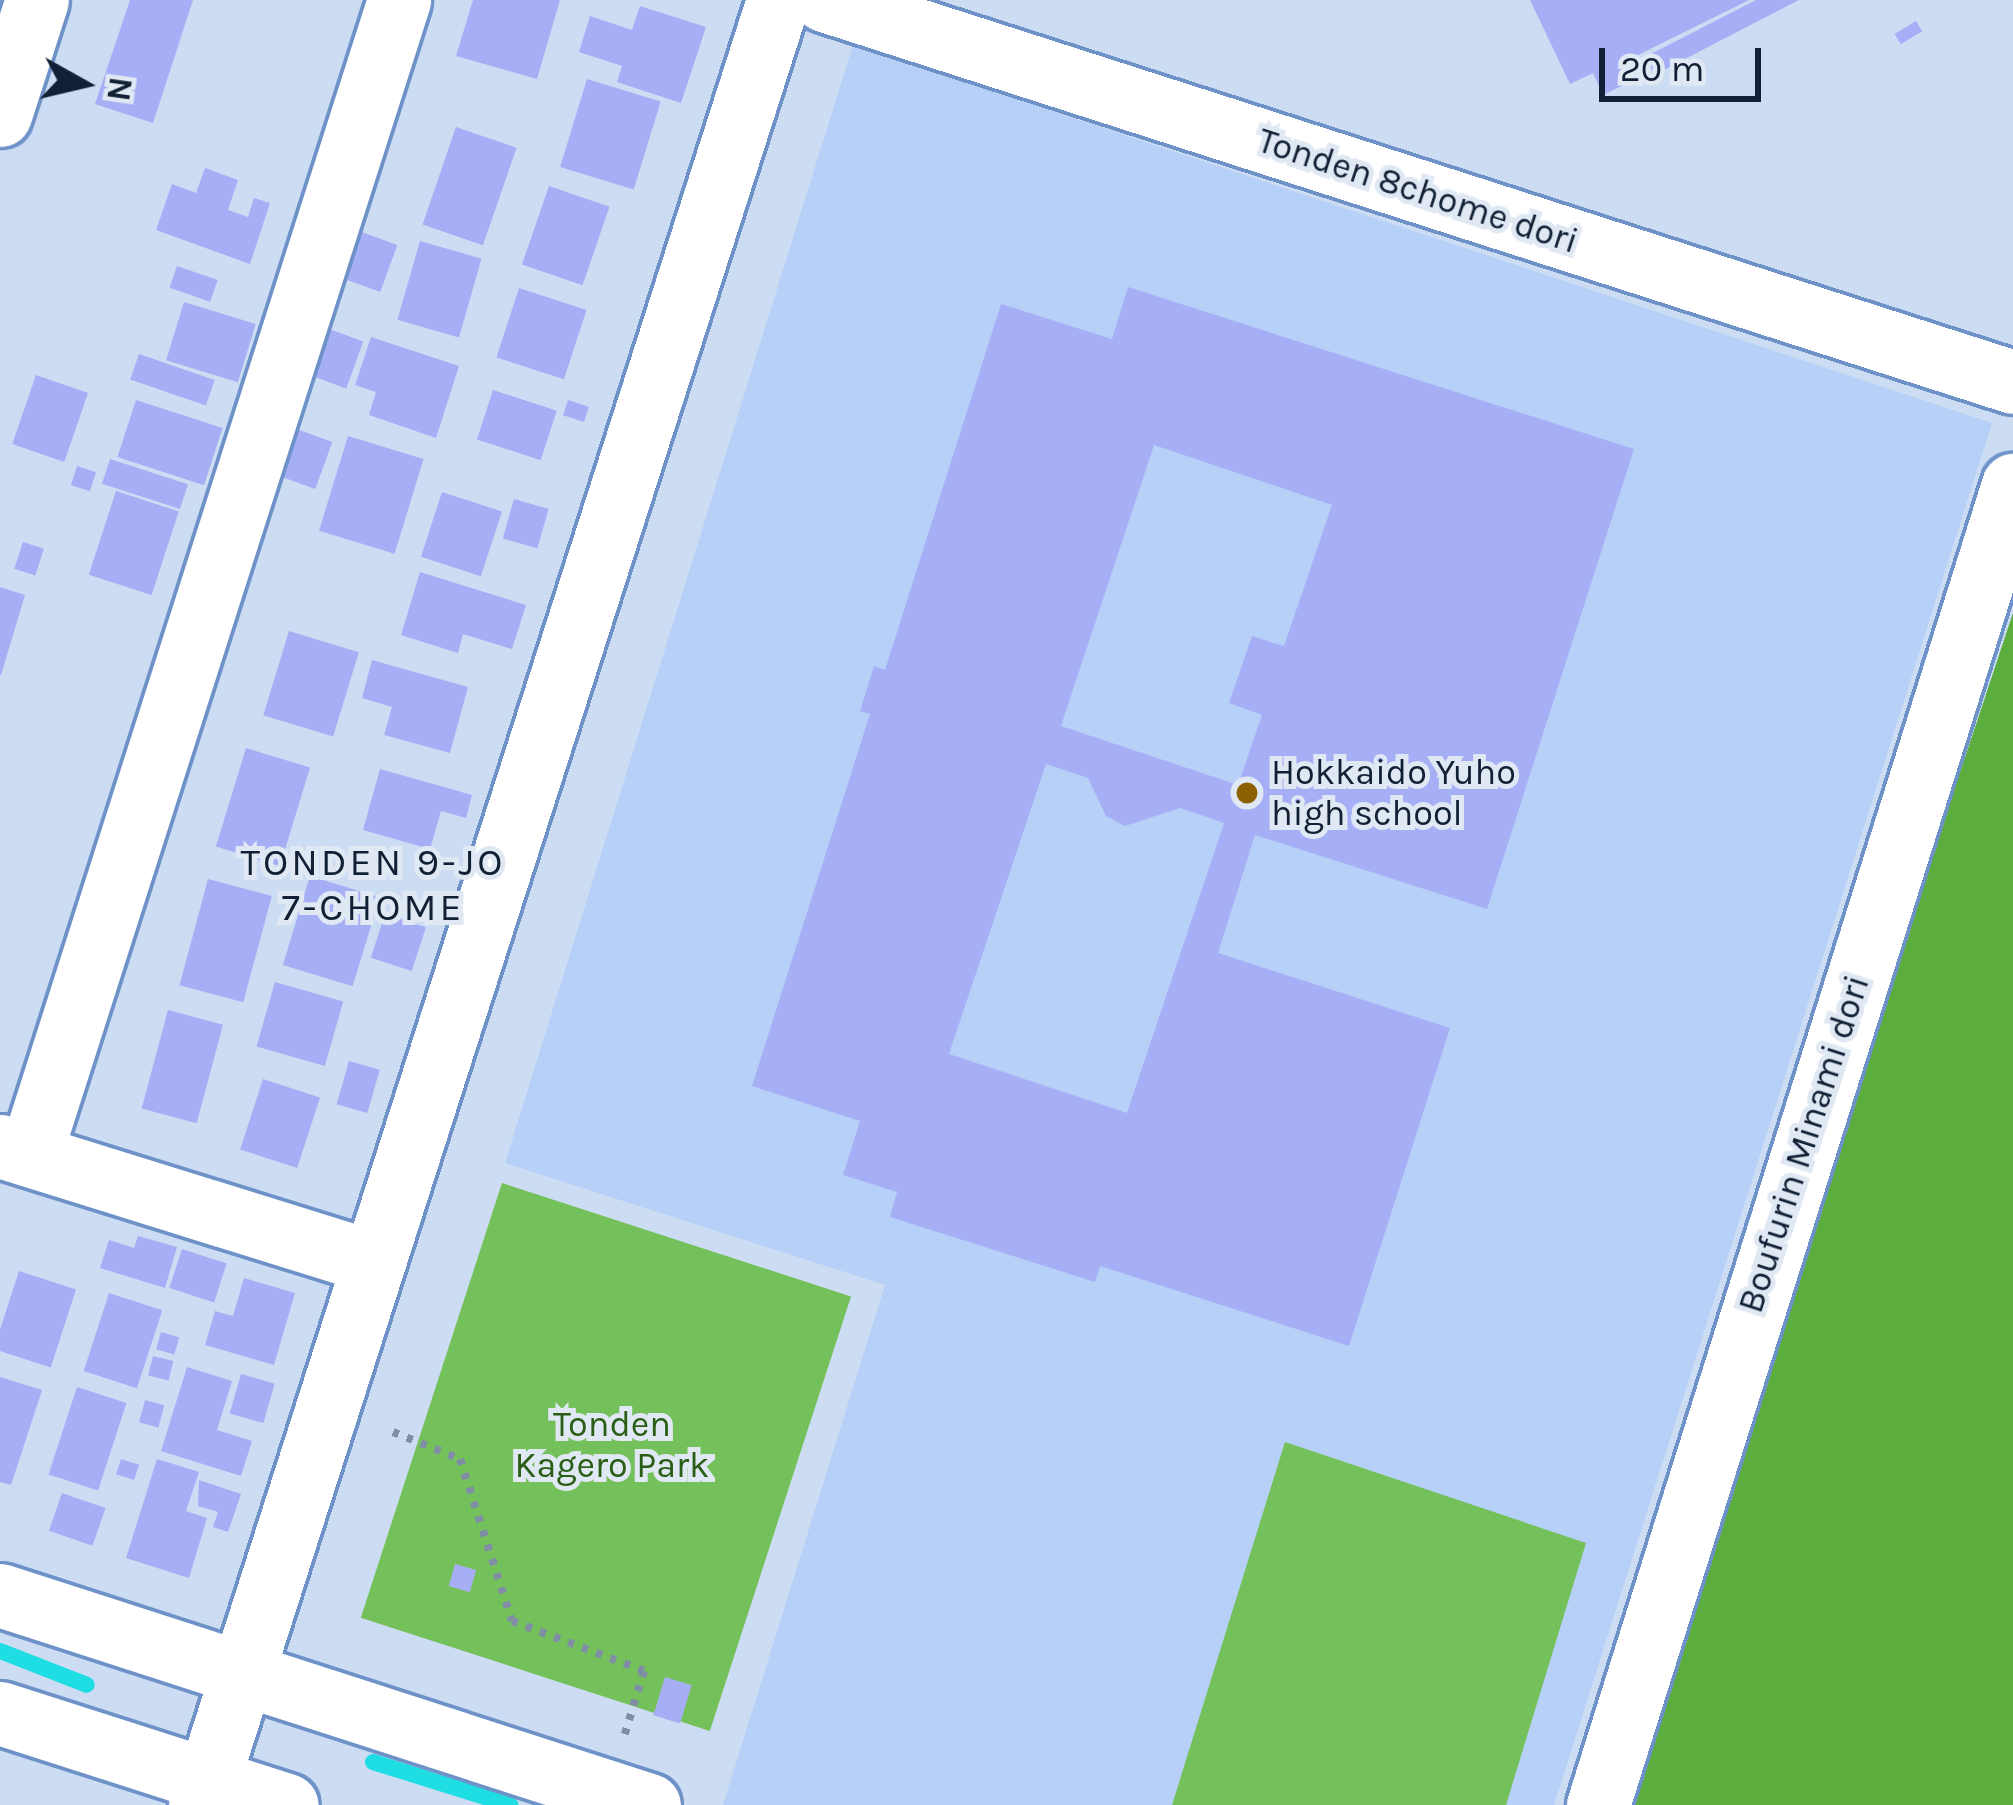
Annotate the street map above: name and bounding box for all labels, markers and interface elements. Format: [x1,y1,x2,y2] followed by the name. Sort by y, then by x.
[24,24,144,144] north arrow
[1605,24,1767,98] scale bar
[1620,48,1704,90] text: 20 m
[99,75,140,103] text: N
[1252,119,1584,263] street label: Tonden 8chome dori
[1271,750,1516,835] place label: Hokkaido Yuho high school
[1234,780,1260,806] marker: Hokkaido Yuho high school
[240,840,506,931] district label: TONDEN 9-JO 7-CHOME
[1729,970,1879,1318] street label: Boufurin Minami dori
[515,1402,709,1487] park label: Tonden Kagero Park

